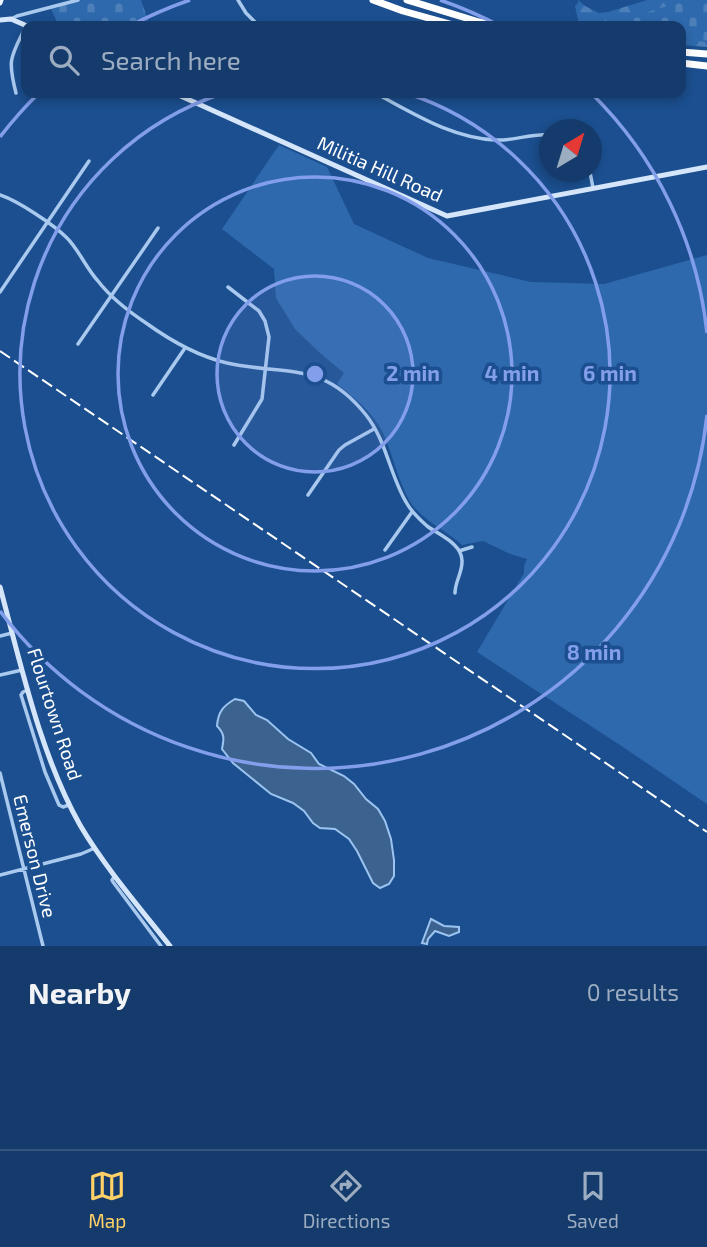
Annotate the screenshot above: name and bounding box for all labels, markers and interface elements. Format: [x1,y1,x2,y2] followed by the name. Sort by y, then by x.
[21,21,686,98] search box
[45,41,83,79] icon: search
[101,44,241,75] text: Search here
[539,119,602,182] north arrow
[314,131,446,206] street label: Militia Hill Road
[386,360,440,385] text: 2 min
[485,360,539,385] text: 4 min
[583,360,637,385] text: 6 min
[303,362,327,386] centre of rings
[567,639,621,664] text: 8 min
[23,645,88,783] street label: Flourtown Road
[9,792,62,920] street label: Emerson Drive
[28,974,131,1010] text: Nearby
[587,978,679,1006] text: 0 results
[88,1167,126,1232] tab: Map
[303,1167,390,1232] tab: Directions
[567,1167,619,1232] tab: Saved

